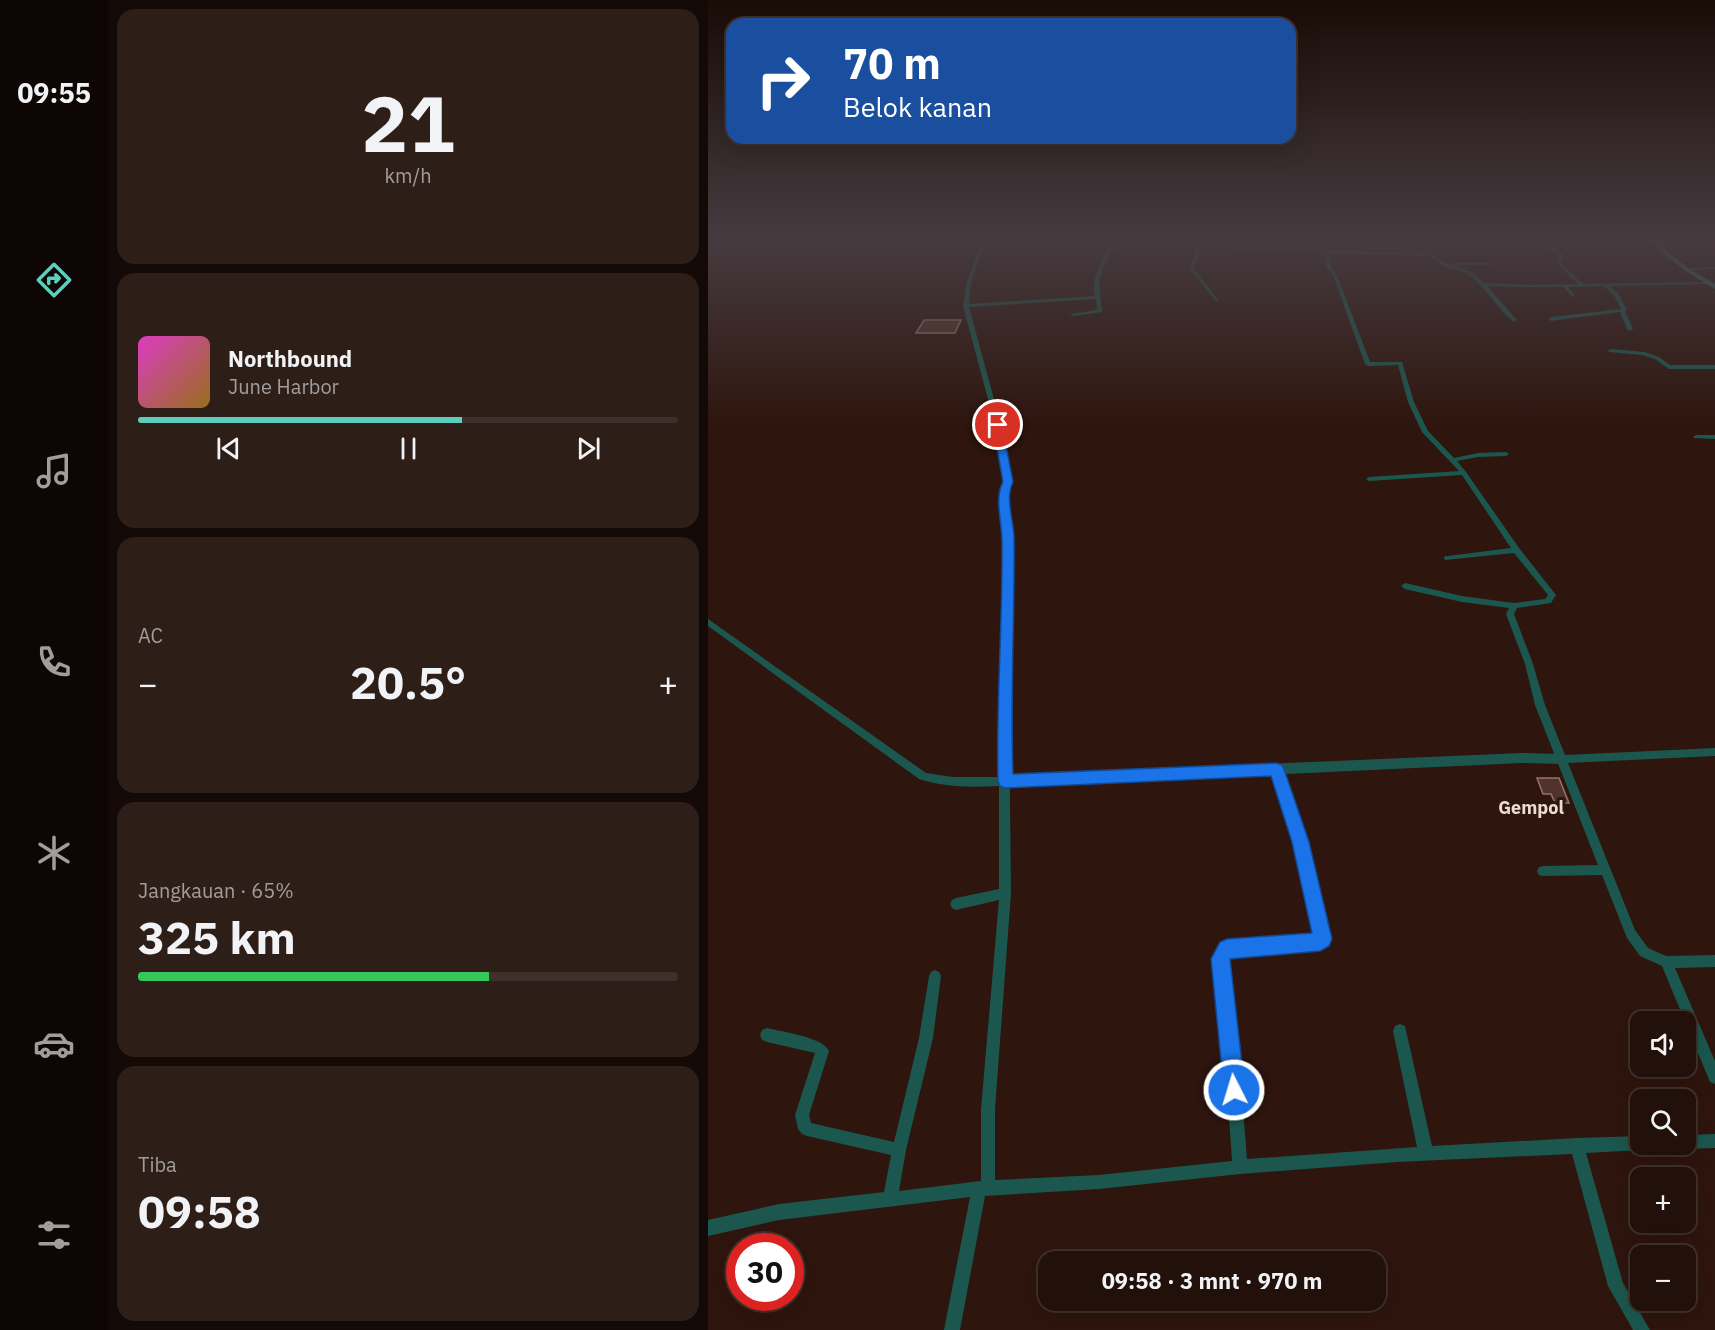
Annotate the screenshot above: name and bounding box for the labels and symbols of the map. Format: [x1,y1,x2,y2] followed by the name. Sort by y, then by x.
[972,399,1023,450] pin
[1498,796,1564,819] district label: Gempol
[1202,1058,1266,1122] position arrow
[726,1233,804,1311] speed limit sign: 30

